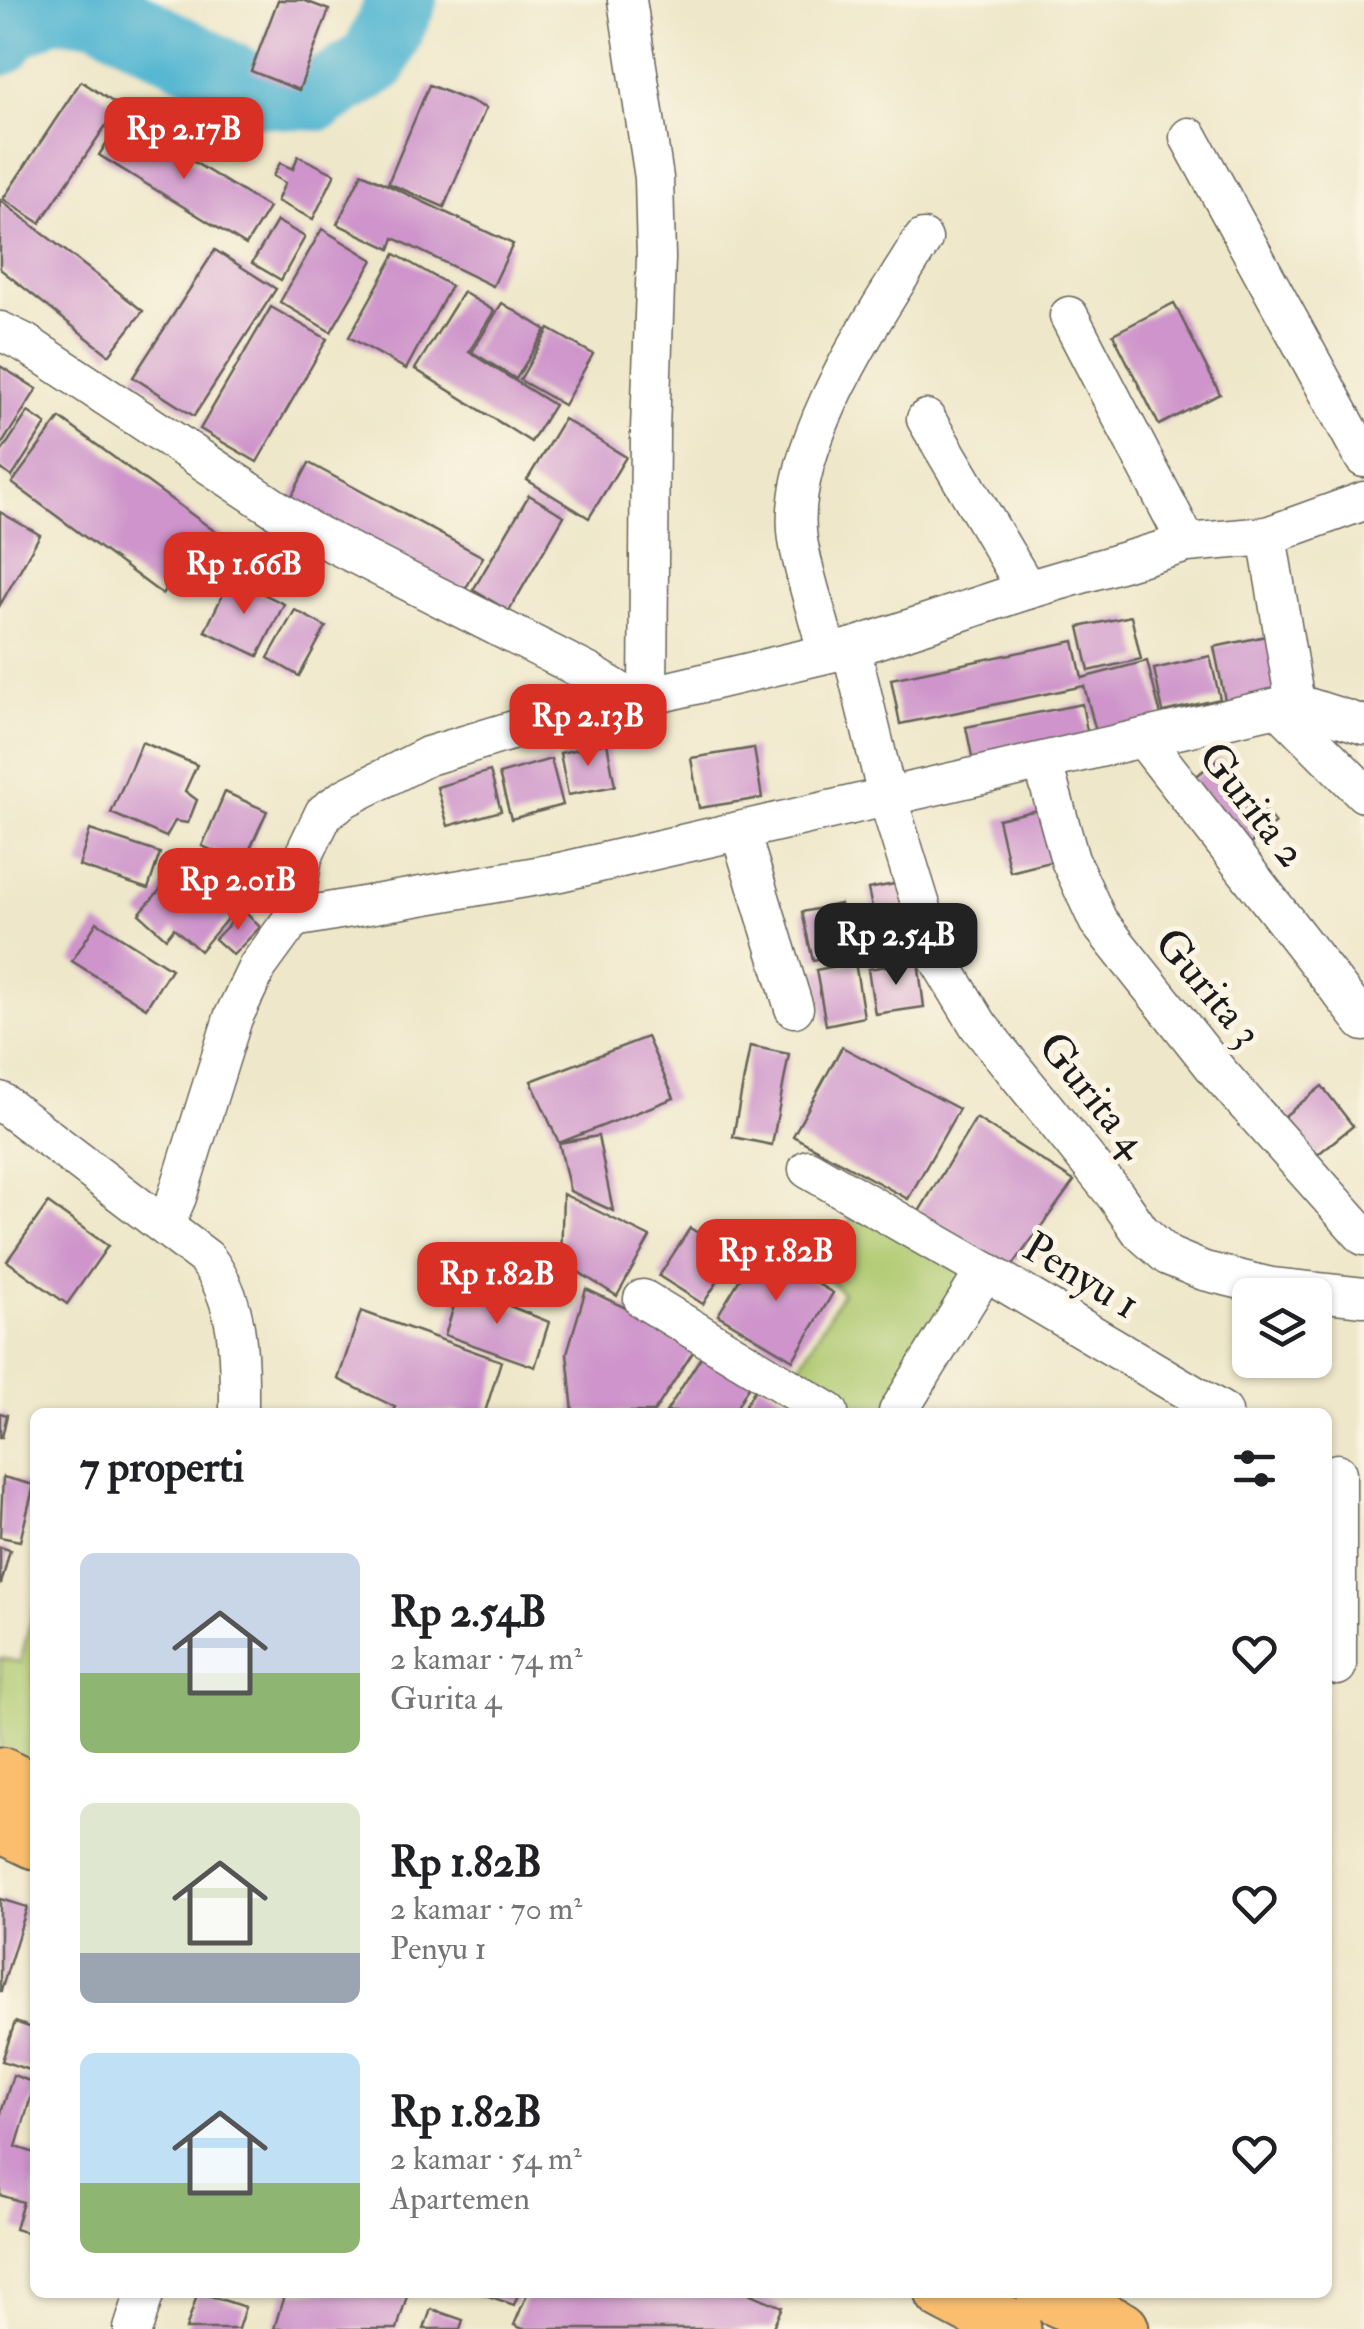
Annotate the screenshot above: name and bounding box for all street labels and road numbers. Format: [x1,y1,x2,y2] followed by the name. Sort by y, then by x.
[1187,732,1317,878] street label: Gurita 2
[1143,918,1273,1058] street label: Gurita 3
[1027,1022,1161,1170] street label: Gurita 4
[1014,1221,1148,1331] street label: Penyu 1

